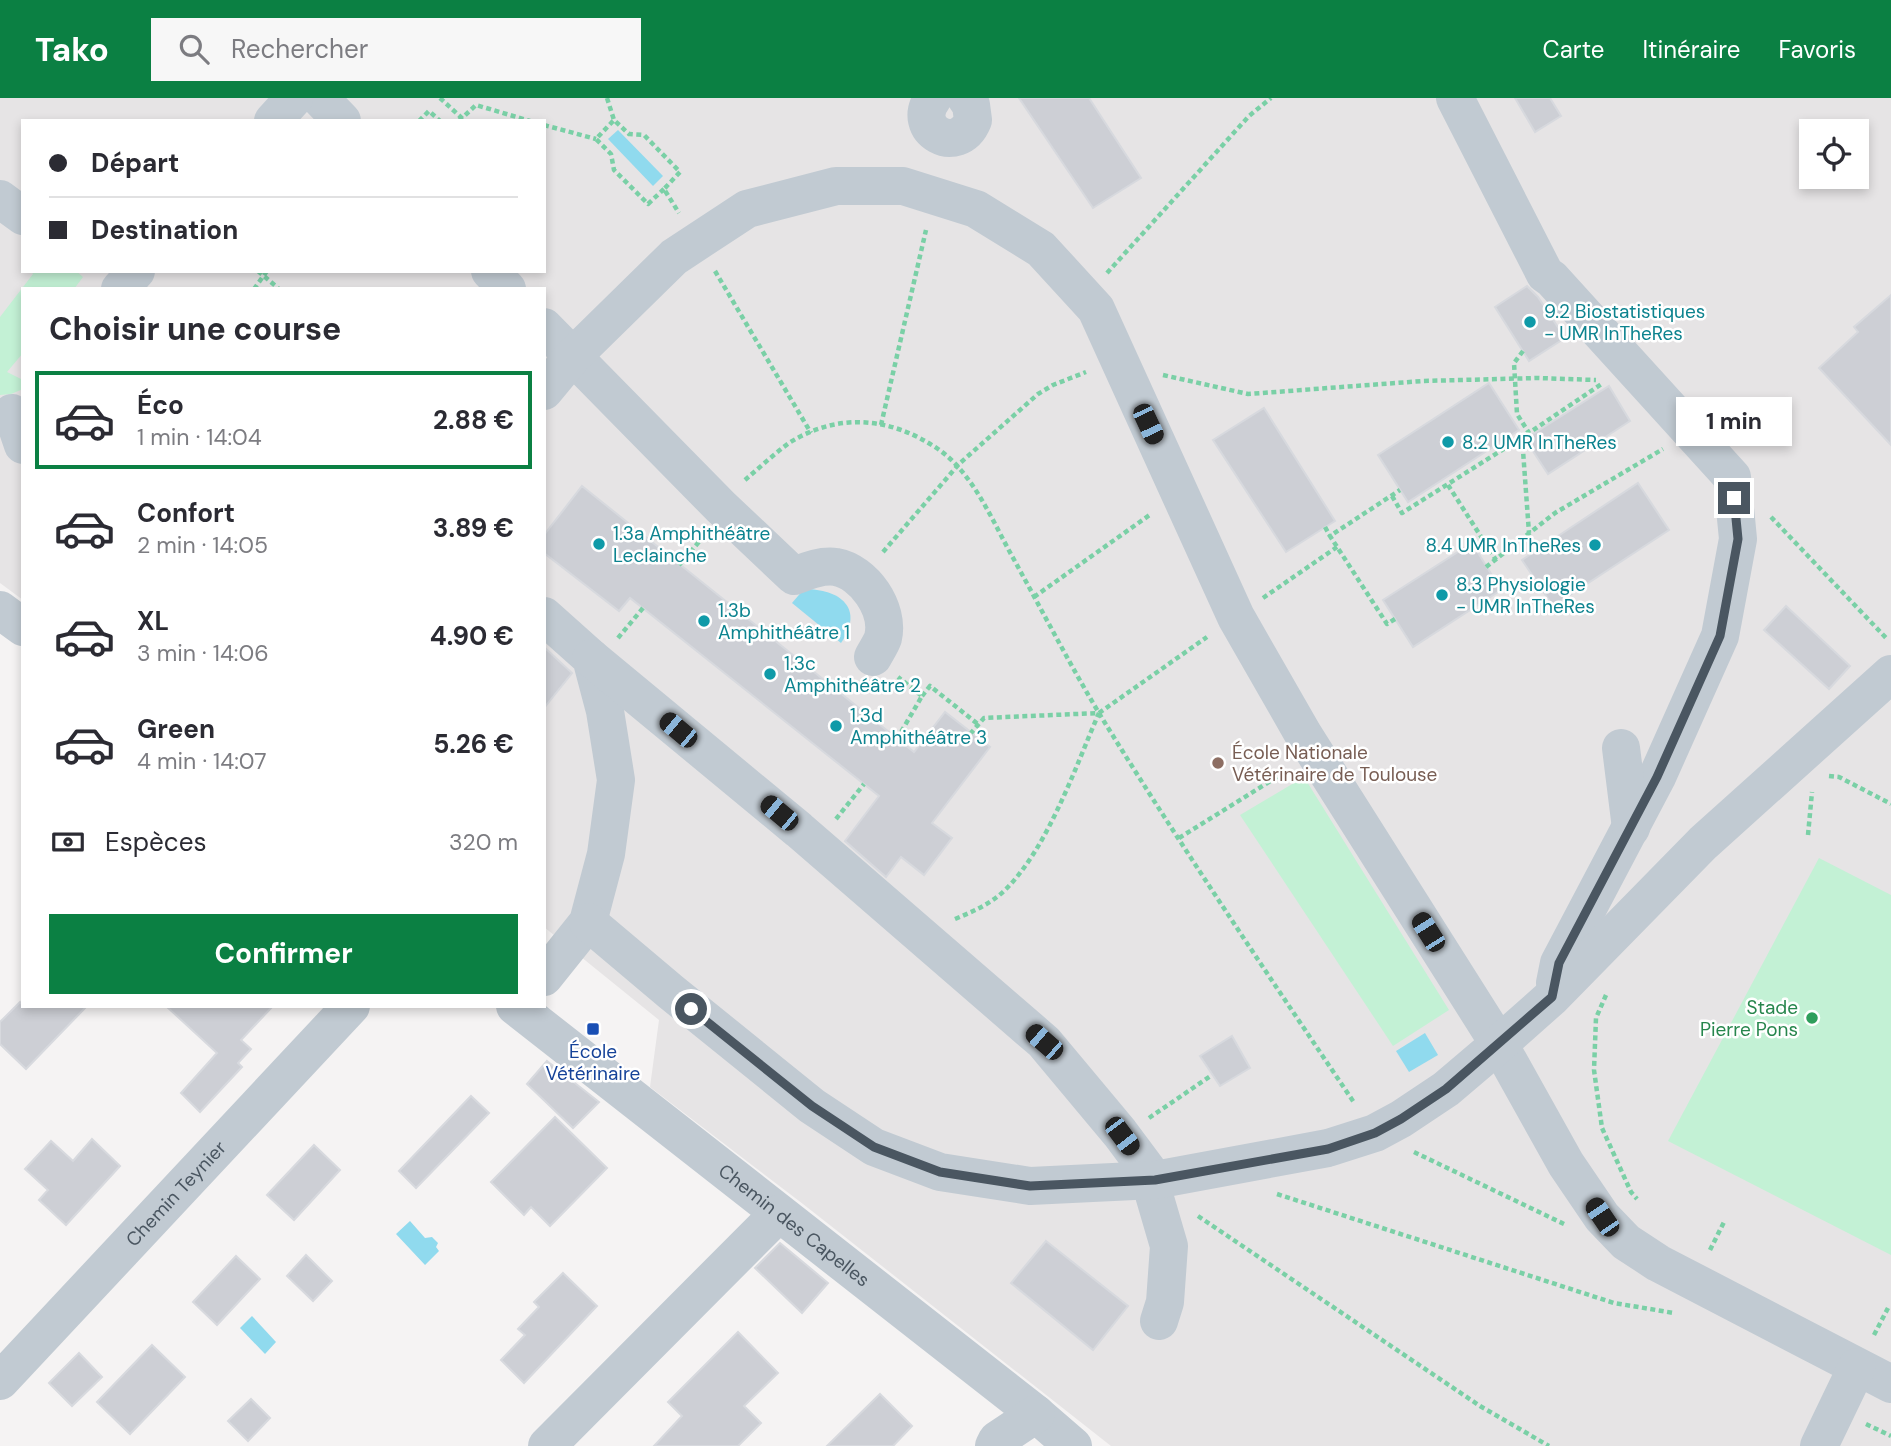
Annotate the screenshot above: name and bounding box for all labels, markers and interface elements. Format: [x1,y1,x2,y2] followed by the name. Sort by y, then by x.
[151,18,641,81] search box
[35,28,109,71] text: Tako
[175,30,213,68] icon: search
[231,32,368,66] text: Rechercher
[1543,34,1604,65] text: Carte
[1642,34,1740,65] text: Itinéraire
[1778,34,1856,65] text: Favoris
[1799,119,1869,189] map controls
[1799,119,1869,189] button: locate
[91,146,179,180] text: Départ
[91,213,238,247] text: Destination
[1544,299,1705,346] place label: 9.2 Biostatistiques - UMR InTheRes
[49,308,341,350] text: Choisir une course
[1522,314,1538,330] marker: 9.2 Biostatistiques - UMR InTheRes
[137,388,184,422] text: Éco
[53,389,116,452] icon: car
[1676,396,1792,446] callout: 1 min
[1130,401,1167,447] car
[433,403,514,437] text: 2.88 €
[1706,406,1762,436] text: 1 min
[137,422,262,452] text: 1 min · 14:04
[1462,430,1617,455] place label: 8.2 UMR InTheRes
[1440,434,1456,450] marker: 8.2 UMR InTheRes
[1718,482,1750,514] route end
[137,496,235,530] text: Confort
[53,497,116,560] icon: car
[433,511,514,545] text: 3.89 €
[613,521,770,568] place label: 1.3a Amphithéâtre Leclainche
[137,530,268,560] text: 2 min · 14:05
[1426,533,1581,558] place label: 8.4 UMR InTheRes
[591,536,607,552] marker: 1.3a Amphithéâtre Leclainche
[1587,537,1603,553] marker: 8.4 UMR InTheRes
[1456,572,1595,619] place label: 8.3 Physiologie - UMR InTheRes
[1434,587,1450,603] marker: 8.3 Physiologie - UMR InTheRes
[718,598,850,645] place label: 1.3b Amphithéâtre 1
[137,604,169,638] text: XL
[53,605,116,668] icon: car
[696,613,712,629] marker: 1.3b Amphithéâtre 1
[430,619,514,653] text: 4.90 €
[137,638,269,668] text: 3 min · 14:06
[784,651,921,698] place label: 1.3c Amphithéâtre 2
[762,666,778,682] marker: 1.3c Amphithéâtre 2
[850,703,987,750] place label: 1.3d Amphithéâtre 3
[656,708,701,752] car
[137,712,215,746] text: Green
[53,713,116,776] icon: car
[828,718,844,734] marker: 1.3d Amphithéâtre 3
[433,727,514,761] text: 5.26 €
[1232,740,1437,787] place label: École Nationale Vétérinaire de Toulouse
[137,746,267,776] text: 4 min · 14:07
[1210,755,1226,771] marker: École Nationale Vétérinaire de Toulouse
[757,791,802,835] car
[49,823,87,861] icon: cash
[105,825,206,859] text: Espèces
[449,827,518,857] text: 320 m
[1408,909,1449,955] car
[49,914,518,994] button: Confirmer
[675,993,707,1025] route start
[1700,995,1798,1042] place label: Stade Pierre Pons
[1804,1010,1820,1026] marker: Stade Pierre Pons
[1022,1020,1067,1064] car
[585,1021,601,1037] marker: École Vétérinaire
[546,1039,640,1086] place label: École Vétérinaire
[1101,1113,1144,1159] car
[120,1135,232,1252] street label: Chemin Teynier
[713,1158,875,1292] street label: Chemin des Capelles
[1582,1194,1623,1240] car

